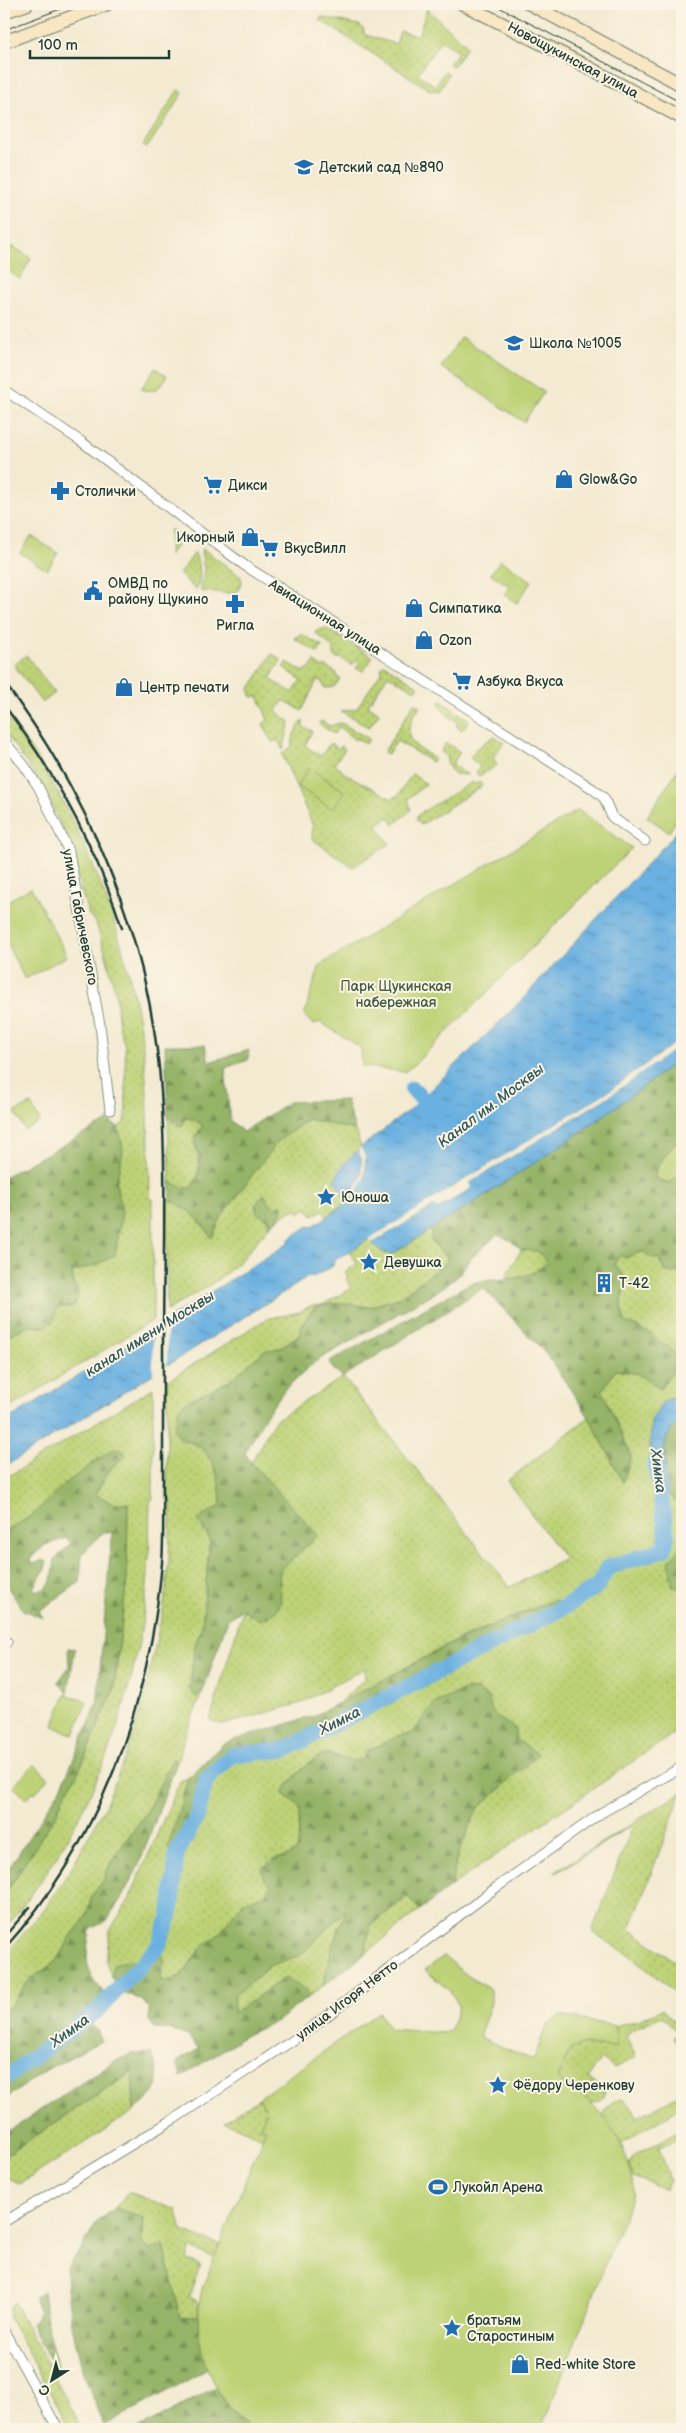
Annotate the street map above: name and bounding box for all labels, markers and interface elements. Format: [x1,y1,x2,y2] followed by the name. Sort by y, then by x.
[505,18,642,102] street label: Новощукинская улица
[30,28,169,60] scale bar
[38,36,78,55] text: 100 m
[293,156,315,178] school or university icon: Детский сад №890
[319,159,444,176] place label: Детский сад №890
[503,332,525,354] school or university icon: Школа №1005
[529,335,622,352] place label: Школа №1005
[553,468,575,490] shop icon: Glow&Go
[579,471,638,488] place label: Glow&Go
[202,474,224,496] supermarket icon: Дикси
[228,477,268,494] place label: Дикси
[49,480,71,502] pharmacy icon: Столички
[75,483,136,500] place label: Столички
[239,526,261,548] shop icon: Икорный
[176,529,235,546] place label: Икорный
[258,537,280,559] supermarket icon: ВкусВилл
[284,540,346,557] place label: ВкусВилл
[108,575,208,608] place label: ОМВД по району Щукино
[265,575,385,659] street label: Авиационная улица
[82,580,104,602] public building icon: ОМВД по району Щукино
[224,593,246,615] pharmacy icon: Ригла
[403,597,425,619] shop icon: Симпатика
[429,600,502,617] place label: Симпатика
[216,617,255,634] place label: Ригла
[413,629,435,651] shop icon: Ozon
[439,632,472,649] place label: Ozon
[451,670,473,692] supermarket icon: Азбука Вкуса
[476,673,564,690] place label: Азбука Вкуса
[113,676,135,698] shop icon: Центр печати
[139,679,229,696] place label: Центр печати
[58,848,102,986] street label: улица Габричевского
[340,978,452,1011] park label: Парк Щукинская набережная
[434,1060,548,1152] water label: Канал им. Москвы
[315,1186,337,1208] place icon: Юноша
[341,1189,390,1206] place label: Юноша
[358,1251,380,1273] place icon: Девушка
[384,1254,442,1271] place label: Девушка
[593,1272,615,1294] building icon: Т-42
[619,1275,650,1292] place label: Т-42
[82,1286,218,1381] water label: канал имени Москвы
[646,1447,670,1494] water label: Химка
[315,1702,364,1740] water label: Химка
[293,1956,401,2044] street label: улица Игоря Нетто
[46,2010,94,2052] water label: Химка
[487,2074,509,2096] place icon: Фёдору Черенкову
[513,2077,635,2094] place label: Фёдору Черенкову
[427,2176,449,2198] sports icon: Лукойл Арена
[452,2179,544,2196] place label: Лукойл Арена
[467,2312,555,2345] place label: братьям Старостиным
[441,2317,463,2339] place icon: братьям Старостиным
[509,2353,531,2375] shop icon: Red-white Store
[28,2356,78,2406] north arrow
[535,2356,636,2373] place label: Red-white Store
[36,2380,54,2400] text: С

